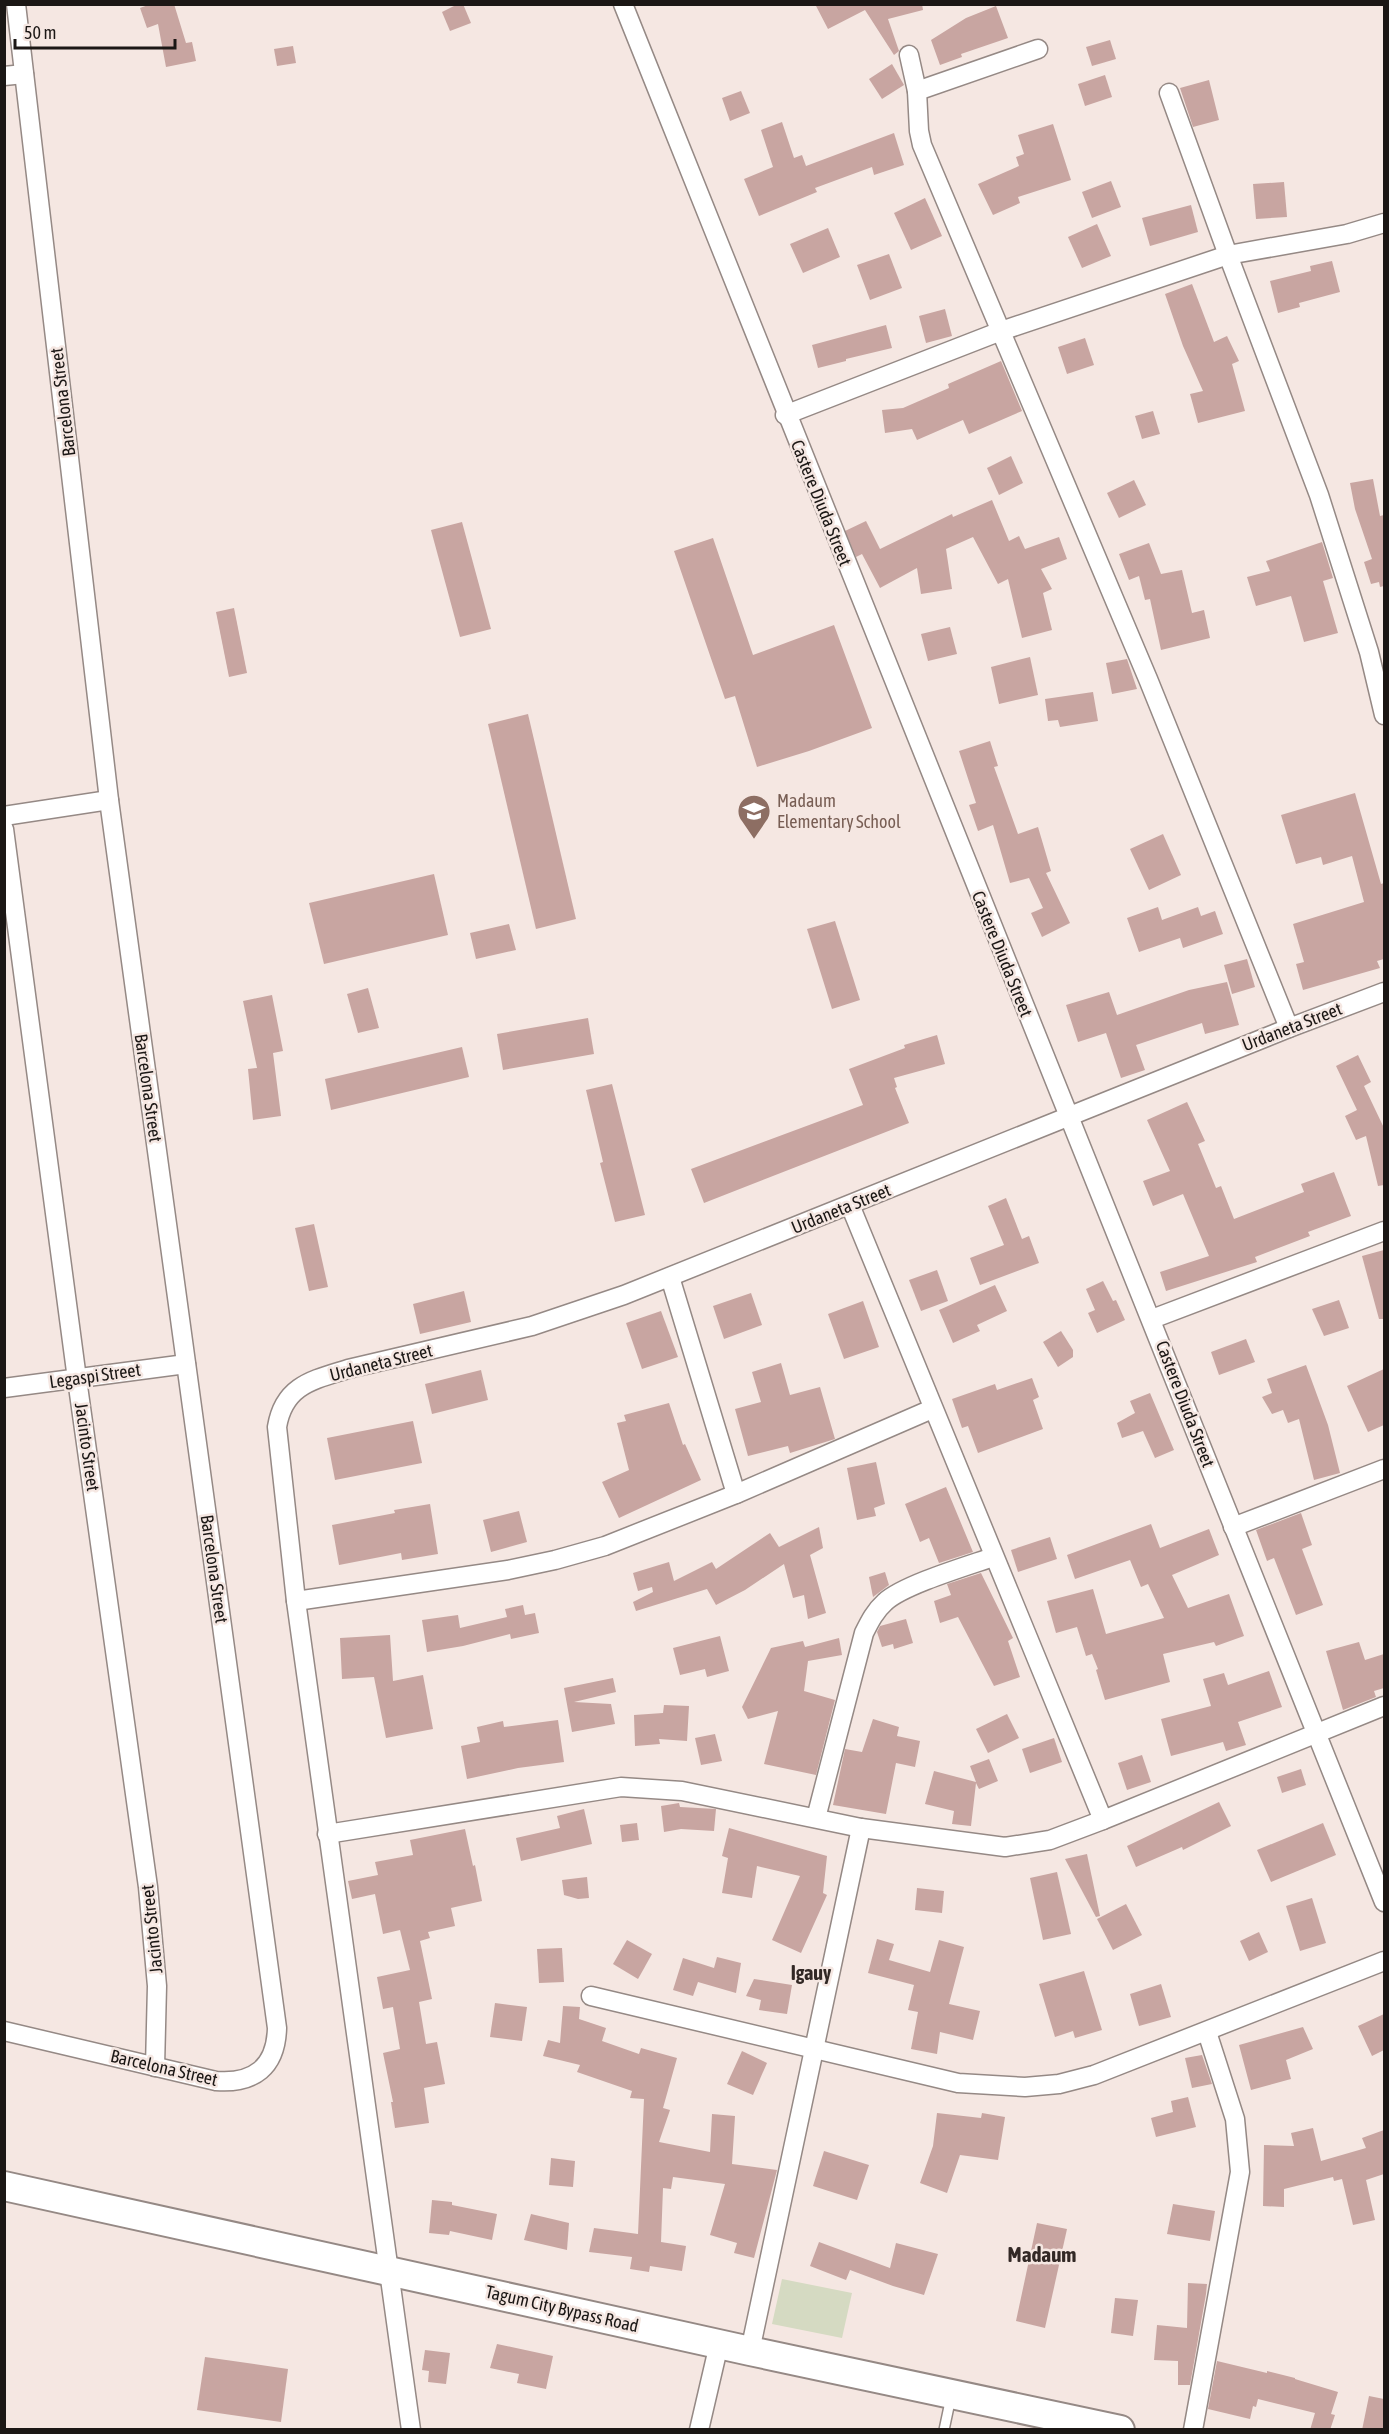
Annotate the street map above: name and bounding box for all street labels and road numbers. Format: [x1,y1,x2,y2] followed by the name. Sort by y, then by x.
[45,347,80,458] street label: Barcelona Street
[787,437,856,569] street label: Castere Diuda Street
[968,888,1037,1020] street label: Castere Diuda Street
[1239,998,1345,1055] street label: Urdaneta Street
[131,1032,166,1143] street label: Barcelona Street
[788,1179,894,1238] street label: Urdaneta Street
[1152,1338,1219,1470] street label: Castere Diuda Street
[327,1340,434,1385] street label: Urdaneta Street
[48,1359,142,1392] street label: Legaspi Street
[71,1401,104,1493] street label: Jacinto Street
[197,1513,232,1624] street label: Barcelona Street
[136,1884,167,1974] street label: Jacinto Street
[109,2045,220,2090] street label: Barcelona Street
[483,2281,641,2336] street label: Tagum City Bypass Road

